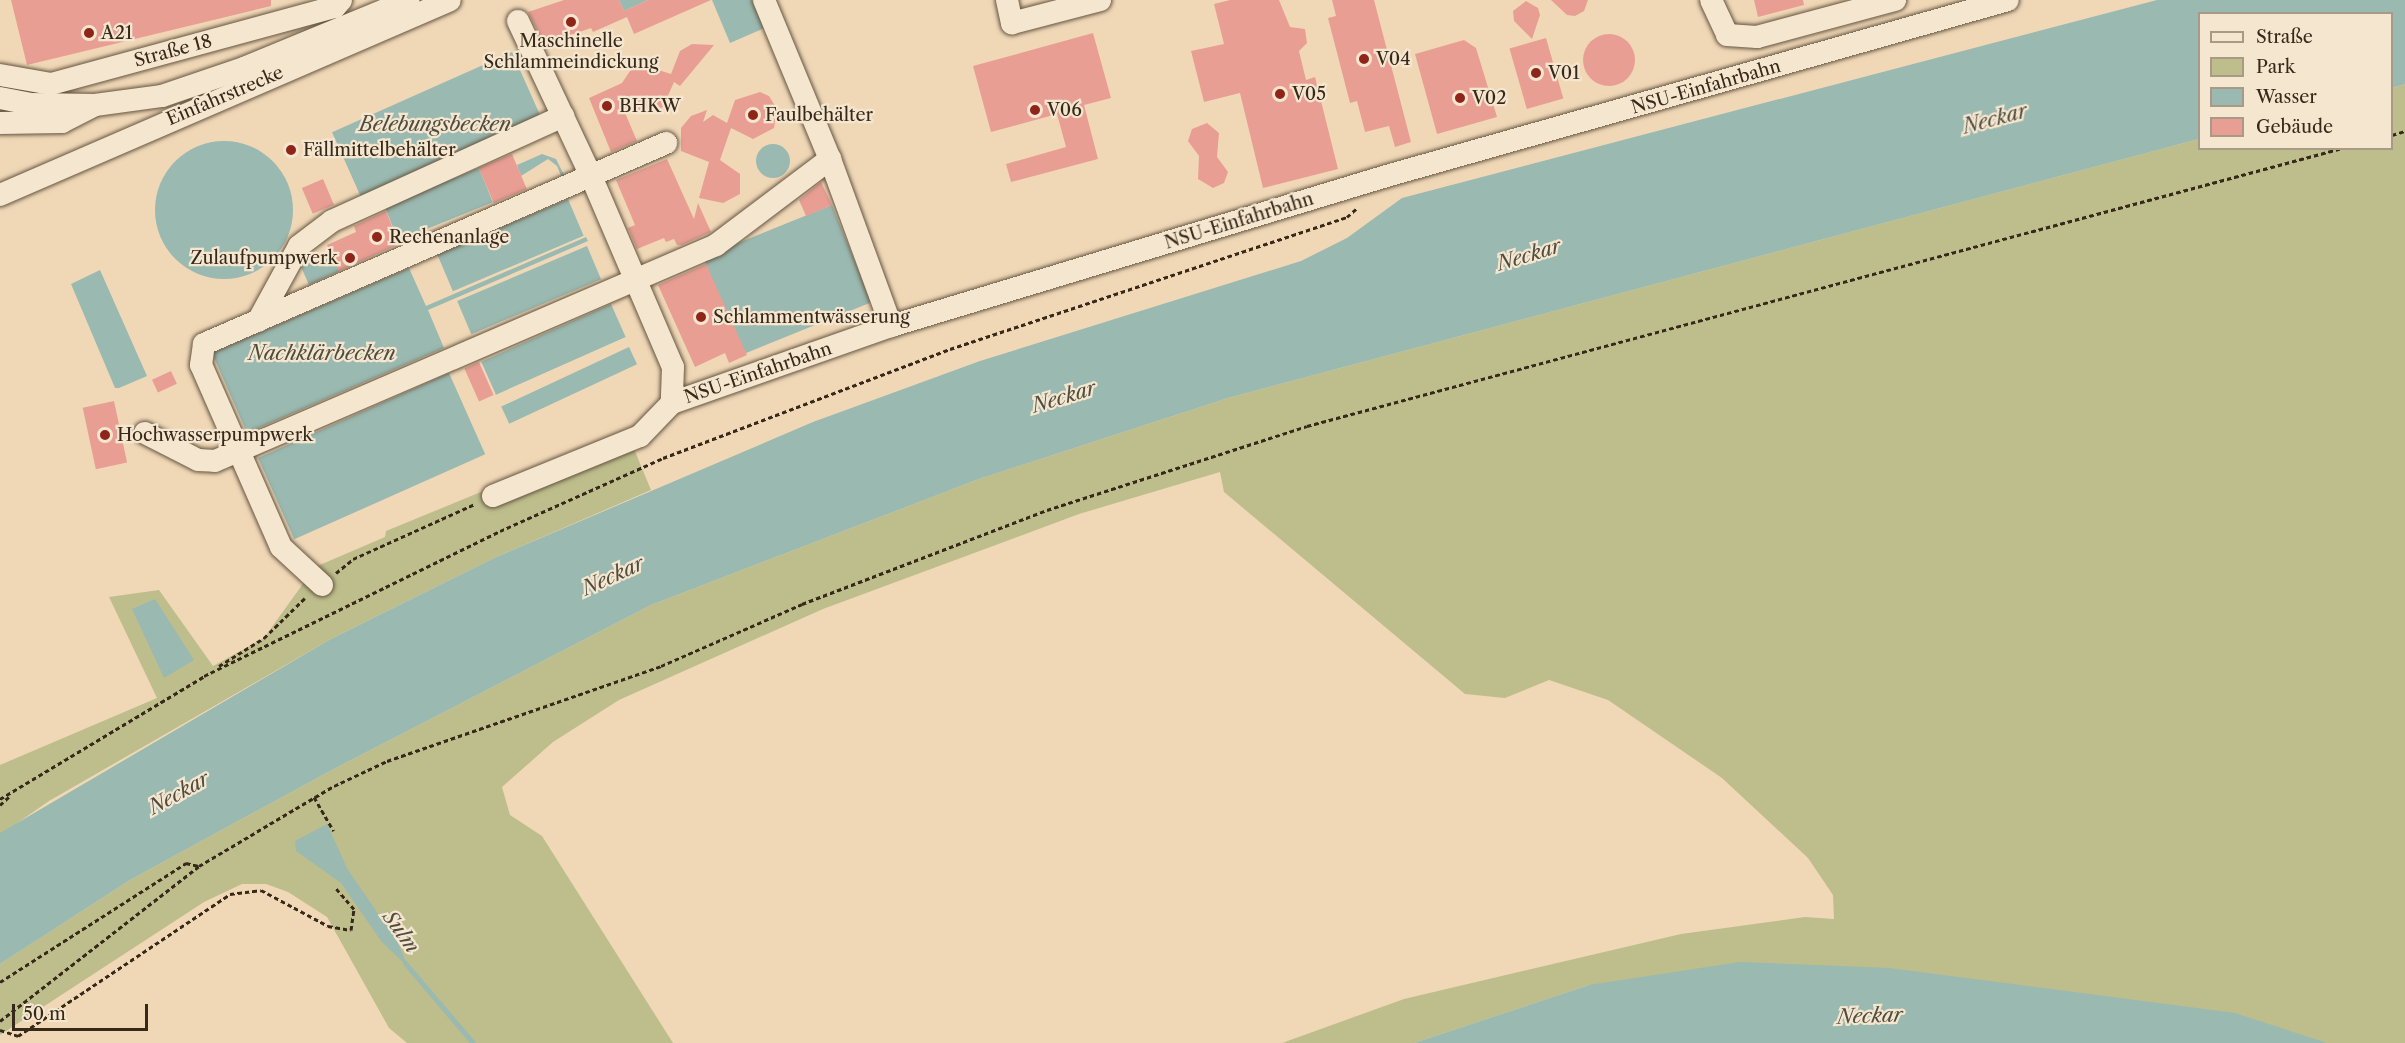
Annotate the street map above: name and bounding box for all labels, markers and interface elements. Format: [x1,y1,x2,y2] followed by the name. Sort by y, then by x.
[2198,12,2393,150] legend
[564,15,578,29] marker: Maschinelle Schlammeindickung
[101,22,133,44] place label: A21
[82,26,96,40] marker: A21
[2256,26,2313,48] text: Straße
[132,30,214,72] street label: Straße 18
[484,31,658,74] place label: Maschinelle Schlammeindickung
[1376,48,1411,70] place label: V04
[1357,52,1371,66] marker: V04
[1629,55,1783,119] street label: NSU-Einfahrbahn
[2256,56,2295,78] text: Park
[163,62,287,130] street label: Einfahrstrecke
[1548,62,1580,84] place label: V01
[1529,66,1543,80] marker: V01
[1292,83,1326,105] place label: V05
[2256,86,2317,108] text: Wasser
[1273,87,1287,101] marker: V05
[1472,87,1507,109] place label: V02
[1453,91,1467,105] marker: V02
[619,95,681,117] place label: BHKW
[600,99,614,113] marker: BHKW
[1047,99,1082,121] place label: V06
[1960,99,2030,139] water label: Neckar
[1028,103,1042,117] marker: V06
[765,104,873,126] place label: Faulbehälter
[746,108,760,122] marker: Faulbehälter
[359,112,511,136] water label: Belebungsbecken
[2256,116,2333,138] text: Gebäude
[303,139,456,161] place label: Fällmittelbehälter
[284,143,298,157] marker: Fällmittelbehälter
[1162,188,1316,254] street label: NSU-Einfahrbahn
[389,226,509,248] place label: Rechenanlage
[370,230,384,244] marker: Rechenanlage
[1494,234,1564,276] water label: Neckar
[190,247,338,269] place label: Zulaufpumpwerk
[343,251,357,265] marker: Zulaufpumpwerk
[713,306,910,328] place label: Schlammentwässerung
[694,310,708,324] marker: Schlammentwässerung
[681,338,835,408] street label: NSU-Einfahrbahn
[248,341,396,365] water label: Nachklärbecken
[1029,376,1099,418] water label: Neckar
[117,424,313,446] place label: Hochwasserpumpwerk
[98,428,112,442] marker: Hochwasserpumpwerk
[578,551,648,601] water label: Neckar
[144,767,214,819] water label: Neckar
[378,906,424,958] water label: Sulm
[15,992,152,1030] scale bar
[23,1003,66,1025] text: 50 m
[1837,1003,1903,1029] water label: Neckar

